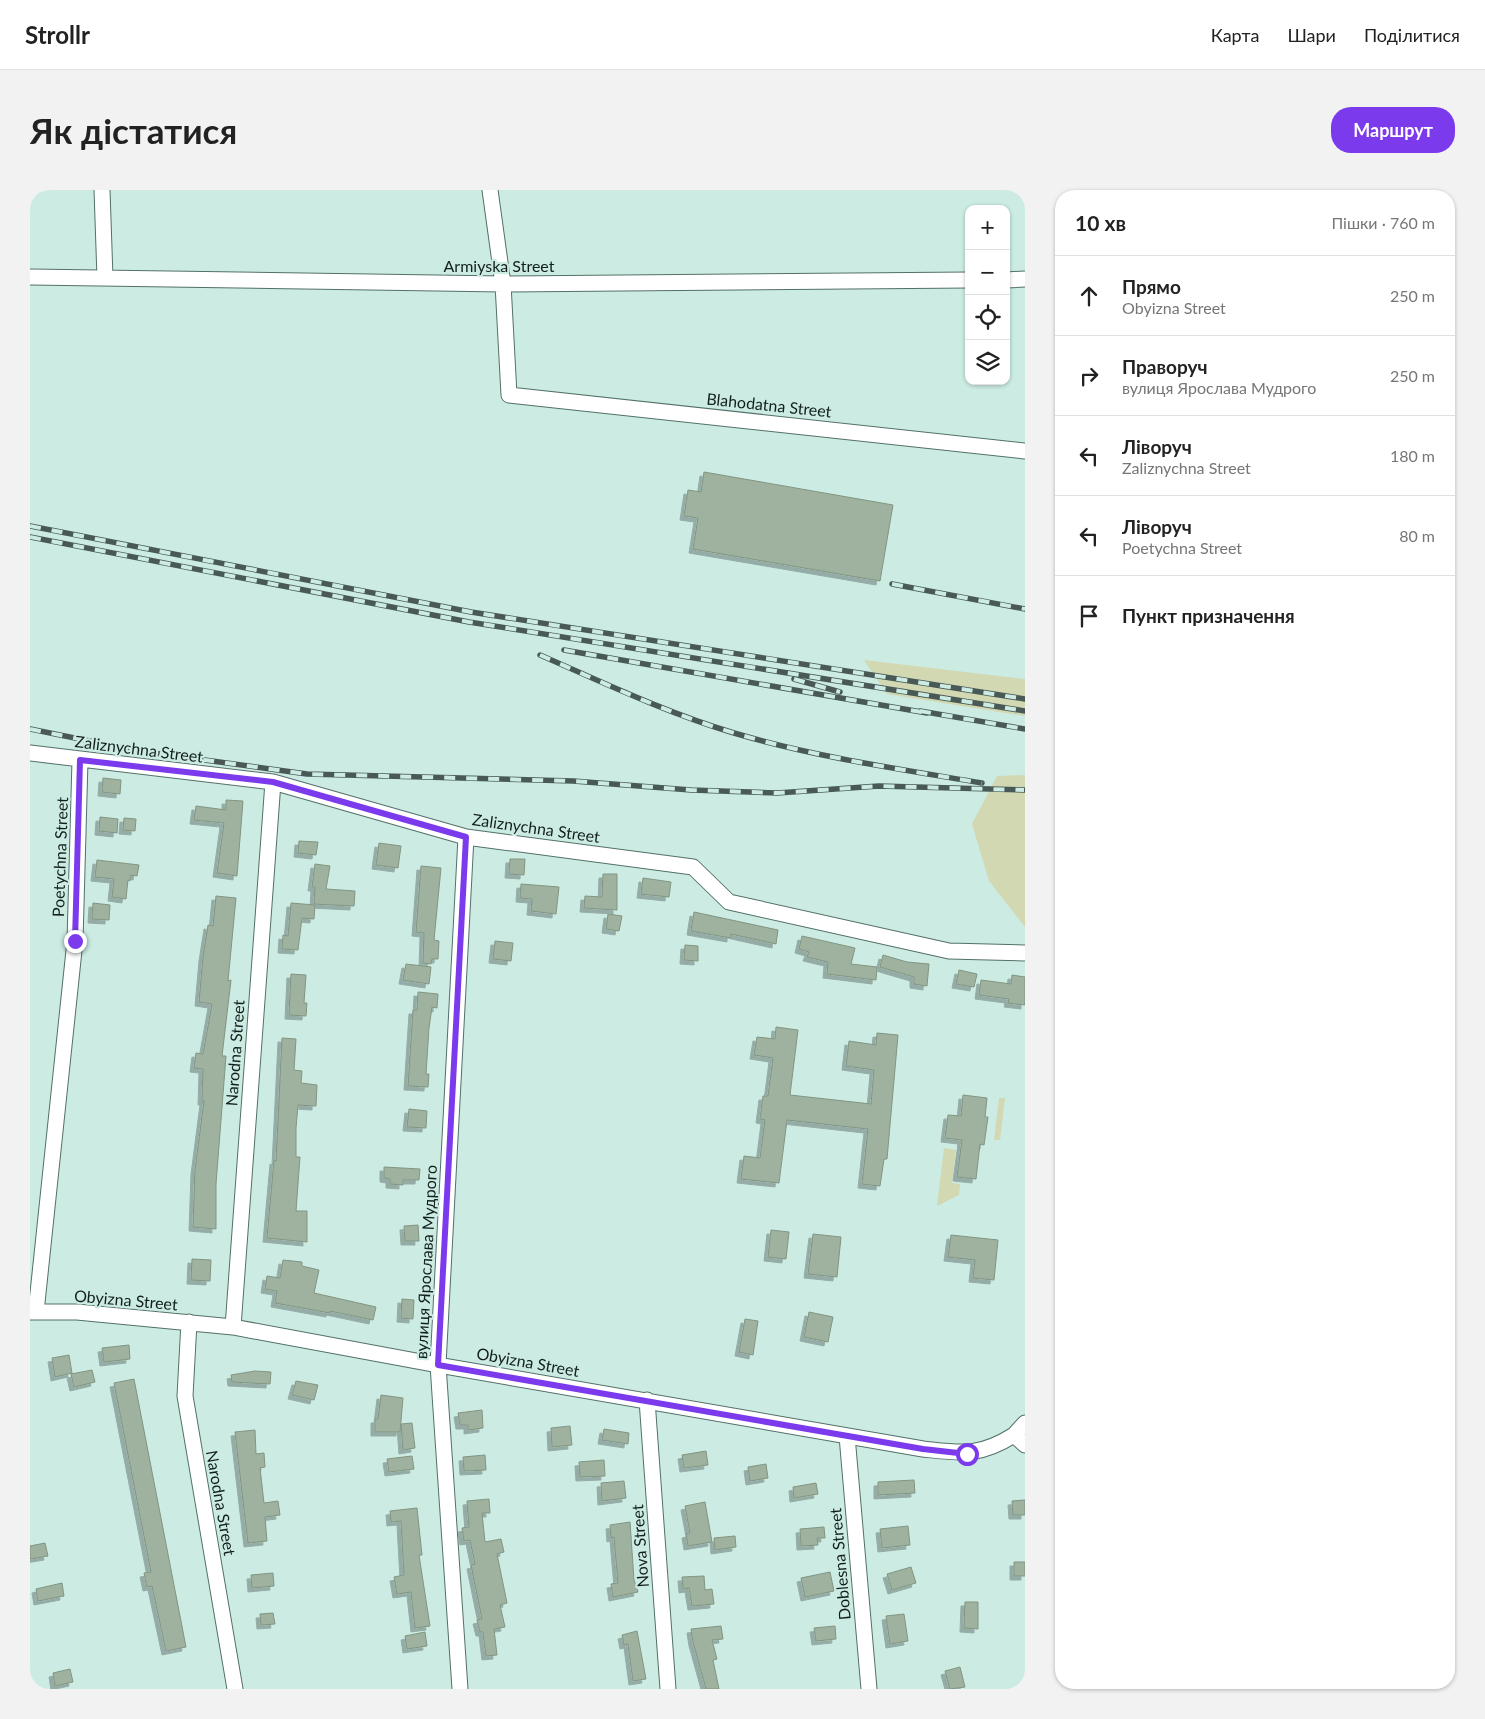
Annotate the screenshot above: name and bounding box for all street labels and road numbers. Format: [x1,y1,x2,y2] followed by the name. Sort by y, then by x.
[444,256,555,275] street label: Armiyska Street
[706,388,833,421] street label: Blahodatna Street
[74,731,204,766] street label: Zaliznychna Street
[48,796,71,917] street label: Poetychna Street
[471,809,601,846] street label: Zaliznychna Street
[221,999,248,1107] street label: Narodna Street
[411,1164,440,1360] street label: вулиця Ярослава Мудрого
[73,1286,179,1314] street label: Obyizna Street
[475,1343,581,1380] street label: Obyizna Street
[203,1449,240,1557] street label: Narodna Street
[627,1504,652,1588] street label: Nova Street
[825,1507,854,1621] street label: Doblesna Street

